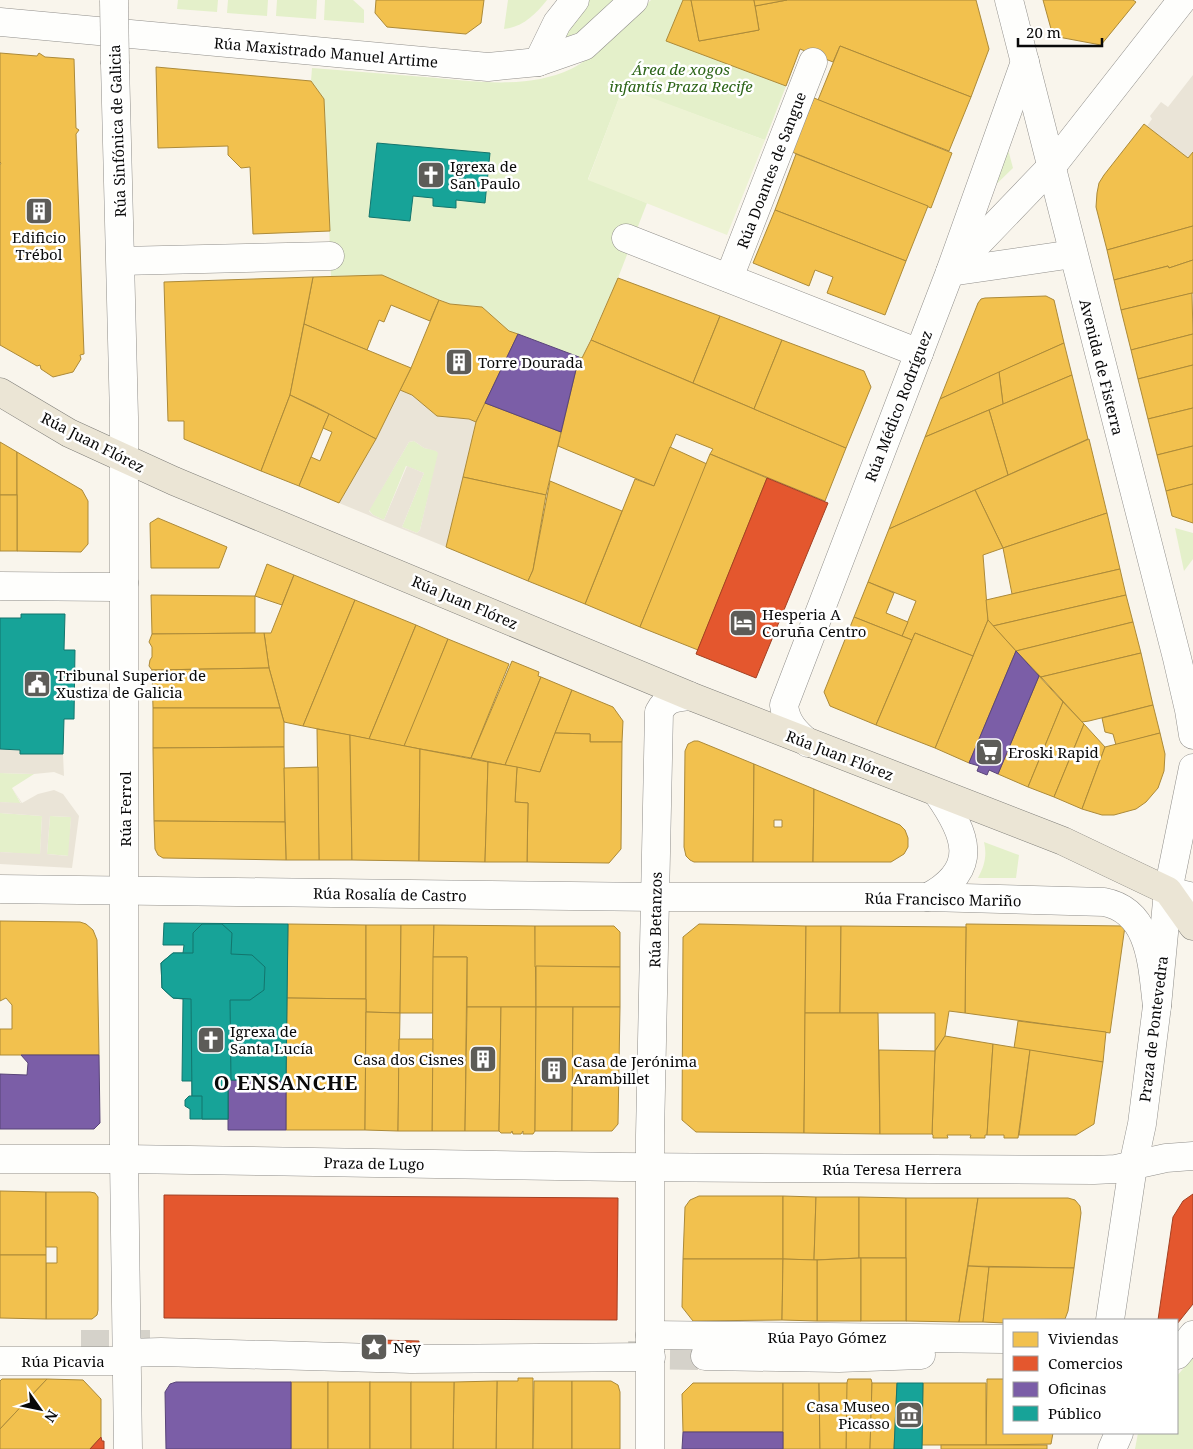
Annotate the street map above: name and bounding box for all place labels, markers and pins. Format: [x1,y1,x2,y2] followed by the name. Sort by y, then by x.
[450,156,521,193] place label: Igrexa de San Paulo
[416,160,446,190] church icon: Igrexa de San Paulo
[24,196,54,226] building icon: Edificio Trébol
[12,227,66,264] place label: Edificio Trébol
[444,347,474,377] building icon: Torre Dourada
[478,352,583,372] place label: Torre Dourada
[762,604,866,641] place label: Hesperia A Coruña Centro
[728,608,758,638] hotel icon: Hesperia A Coruña Centro
[56,665,206,702] place label: Tribunal Superior de Xustiza de Galicia
[22,669,52,699] public building icon: Tribunal Superior de Xustiza de Galicia
[974,737,1004,767] supermarket icon: Eroski Rapid
[1008,742,1099,762] place label: Eroski Rapid
[230,1021,313,1058] place label: Igrexa de Santa Lucía
[196,1025,226,1055] church icon: Igrexa de Santa Lucía
[468,1044,498,1074] building icon: Casa dos Cisnes
[353,1049,464,1069] place label: Casa dos Cisnes
[573,1051,697,1088] place label: Casa de Jerónima Arambillet
[539,1055,569,1085] building icon: Casa de Jerónima Arambillet
[359,1332,389,1362] place icon: Ney
[393,1337,421,1357] place label: Ney
[806,1396,890,1433] place label: Casa Museo Picasso
[894,1400,924,1430] museum icon: Casa Museo Picasso

